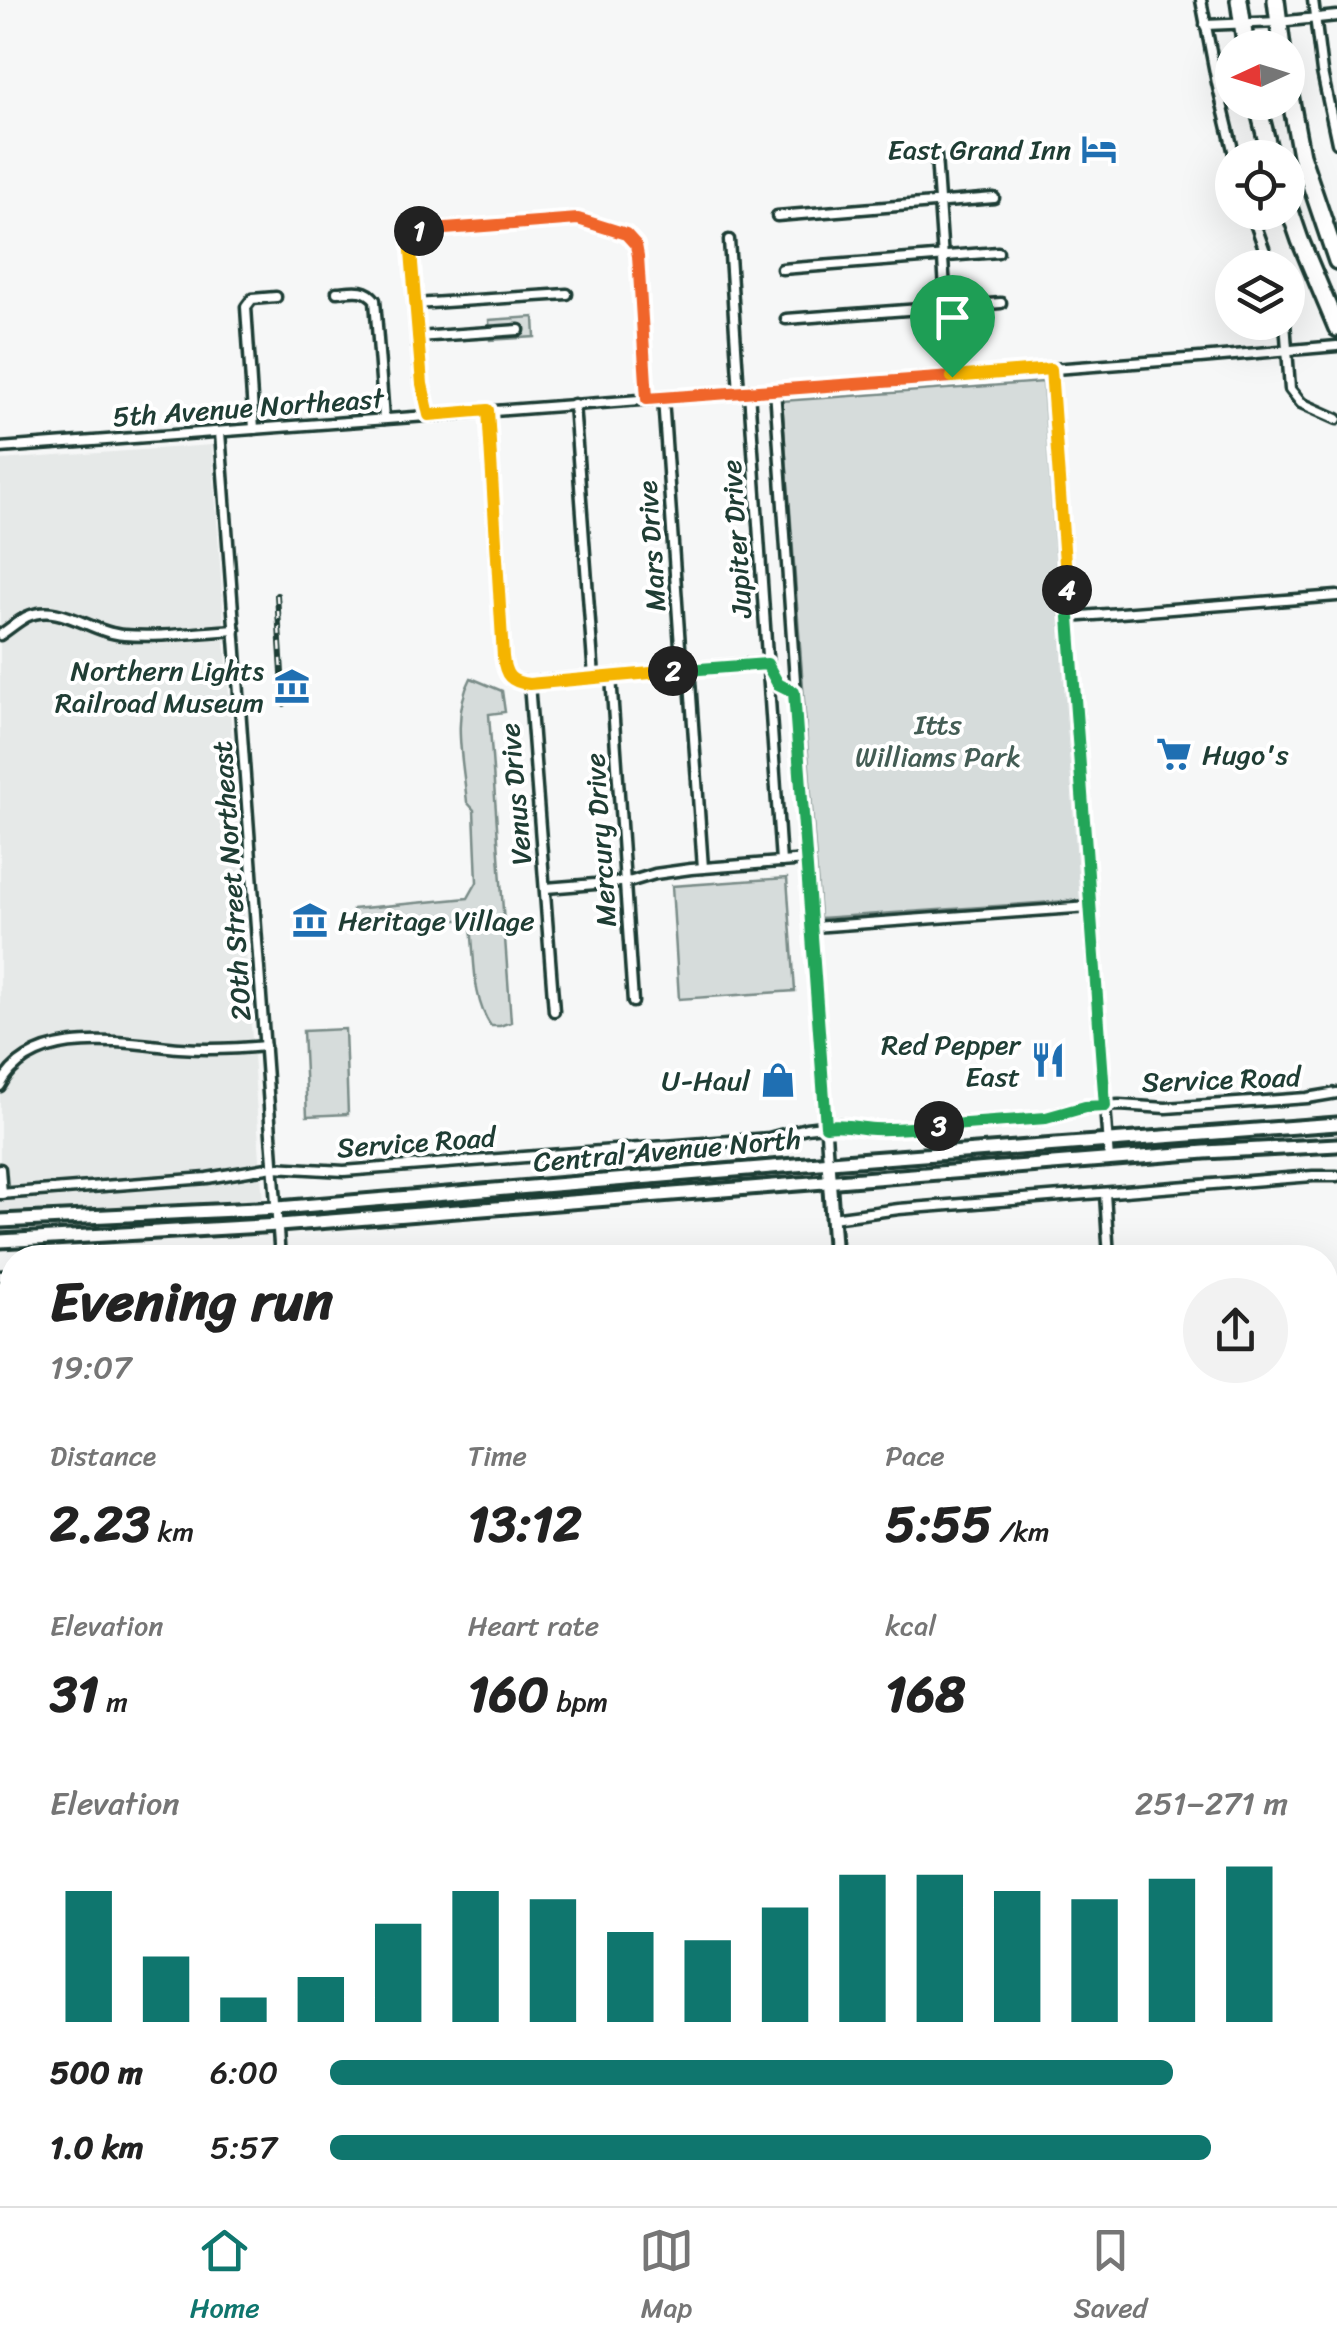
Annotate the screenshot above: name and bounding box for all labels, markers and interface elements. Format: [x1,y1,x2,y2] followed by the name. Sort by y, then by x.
[1215,30,1305,120] north arrow
[1215,30,1305,340] map controls
[888,125,1071,174] place label: East Grand Inn
[1080,130,1118,168] hotel icon: East Grand Inn
[1215,140,1305,230] button: locate
[394,206,444,256] pin: 1
[413,206,425,255] text: 1
[1215,250,1305,340] button: layers
[910,275,995,378] pin
[925,290,980,345] icon: arrive
[111,373,387,441] street label: 5th Avenue Northeast
[707,458,767,621] street label: Jupiter Drive
[622,479,681,613] street label: Mars Drive
[1042,565,1092,615] pin: 4
[1058,565,1076,614] text: 4
[55,646,265,727] place label: Northern Lights Railroad Museum
[648,646,698,696] pin: 2
[665,646,681,695] text: 2
[273,667,311,705] museum icon: Northern Lights Railroad Museum
[855,700,1021,781] park label: Itts Williams Park
[485,721,546,867] street label: Venus Drive
[1202,730,1289,779] place label: Hugo's
[1155,735,1193,773] supermarket icon: Hugo's
[197,739,266,1023] street label: 20th Street Northeast
[570,751,631,929] street label: Mercury Drive
[338,896,535,945] place label: Heritage Village
[291,901,329,939] museum icon: Heritage Village
[881,1020,1022,1101] place label: Red Pepper East
[1029,1041,1067,1079] restaurant icon: Red Pepper East
[1141,1052,1304,1107] street label: Service Road
[662,1056,751,1105] place label: U-Haul
[759,1061,797,1099] shop icon: U-Haul
[914,1101,964,1151] pin: 3
[931,1101,947,1150] text: 3
[335,1112,499,1172] street label: Service Road
[531,1114,803,1187] street label: Central Avenue North
[50,1253,333,1350] text: Evening run
[1183,1278,1288,1383] button: share
[50,1339,132,1396] text: 19:07
[50,1431,156,1480] text: Distance
[468,1431,527,1480] text: Time
[885,1431,945,1480] text: Pace
[50,1480,150,1569] text: 2.23
[468,1480,582,1569] text: 13:12
[885,1480,992,1569] text: 5:55
[150,1507,194,1556] text: km
[992,1507,1050,1556] text: /km
[50,1601,163,1650] text: Elevation
[468,1601,599,1650] text: Heart rate
[885,1601,936,1650] text: kcal
[50,1650,99,1739] text: 31
[468,1650,549,1739] text: 160
[885,1650,965,1739] text: 168
[99,1677,128,1726] text: m
[549,1677,608,1726] text: bpm
[50,1775,180,1832] text: Elevation
[1135,1775,1288,1832] text: 251–271 m
[50,2044,143,2101] text: 500 m
[210,2044,278,2101] text: 6:00
[50,2119,144,2176] text: 1.0 km
[210,2119,277,2176] text: 5:57
[190,2223,260,2332] tab: Home
[639,2223,694,2332] tab: Map
[1073,2223,1147,2332] tab: Saved

